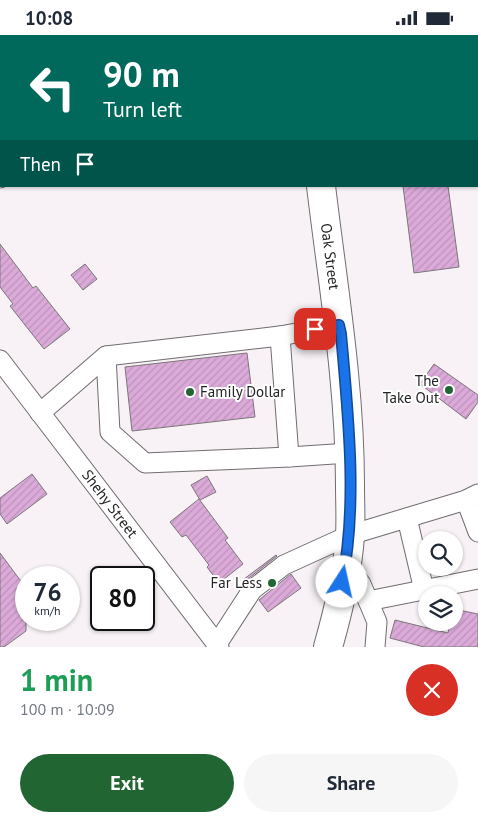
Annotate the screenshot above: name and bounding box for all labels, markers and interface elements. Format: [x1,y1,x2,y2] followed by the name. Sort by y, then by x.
[25,6,73,30] text: 10:08
[103,51,180,97] text: 90 m
[20,55,85,120] icon: left
[103,95,182,123] text: Turn left
[71,150,99,178] icon: arrive
[20,152,61,176] text: Then
[317,222,344,291] street label: Oak Street
[294,308,336,350] pin
[301,315,329,343] icon: arrive
[383,371,439,407] place label: The Take Out
[200,382,285,401] place label: Family Dollar
[443,384,455,396] marker: The Take Out
[184,386,196,398] marker: Family Dollar
[78,466,142,541] street label: Shehy Street
[418,531,463,631] map controls
[418,531,463,576] button: search
[315,555,367,607] position arrow
[90,566,155,631] speed limit sign: 80
[211,573,262,592] place label: Far Less
[33,576,62,608] text: 76
[266,577,278,589] marker: Far Less
[418,586,463,631] button: layers
[34,603,61,618] text: km/h
[20,660,93,699] text: 1 min
[406,664,458,716] button: close
[20,699,115,719] text: 100 m · 10:09
[20,754,234,812] button: Exit
[244,754,458,812] button: Share

